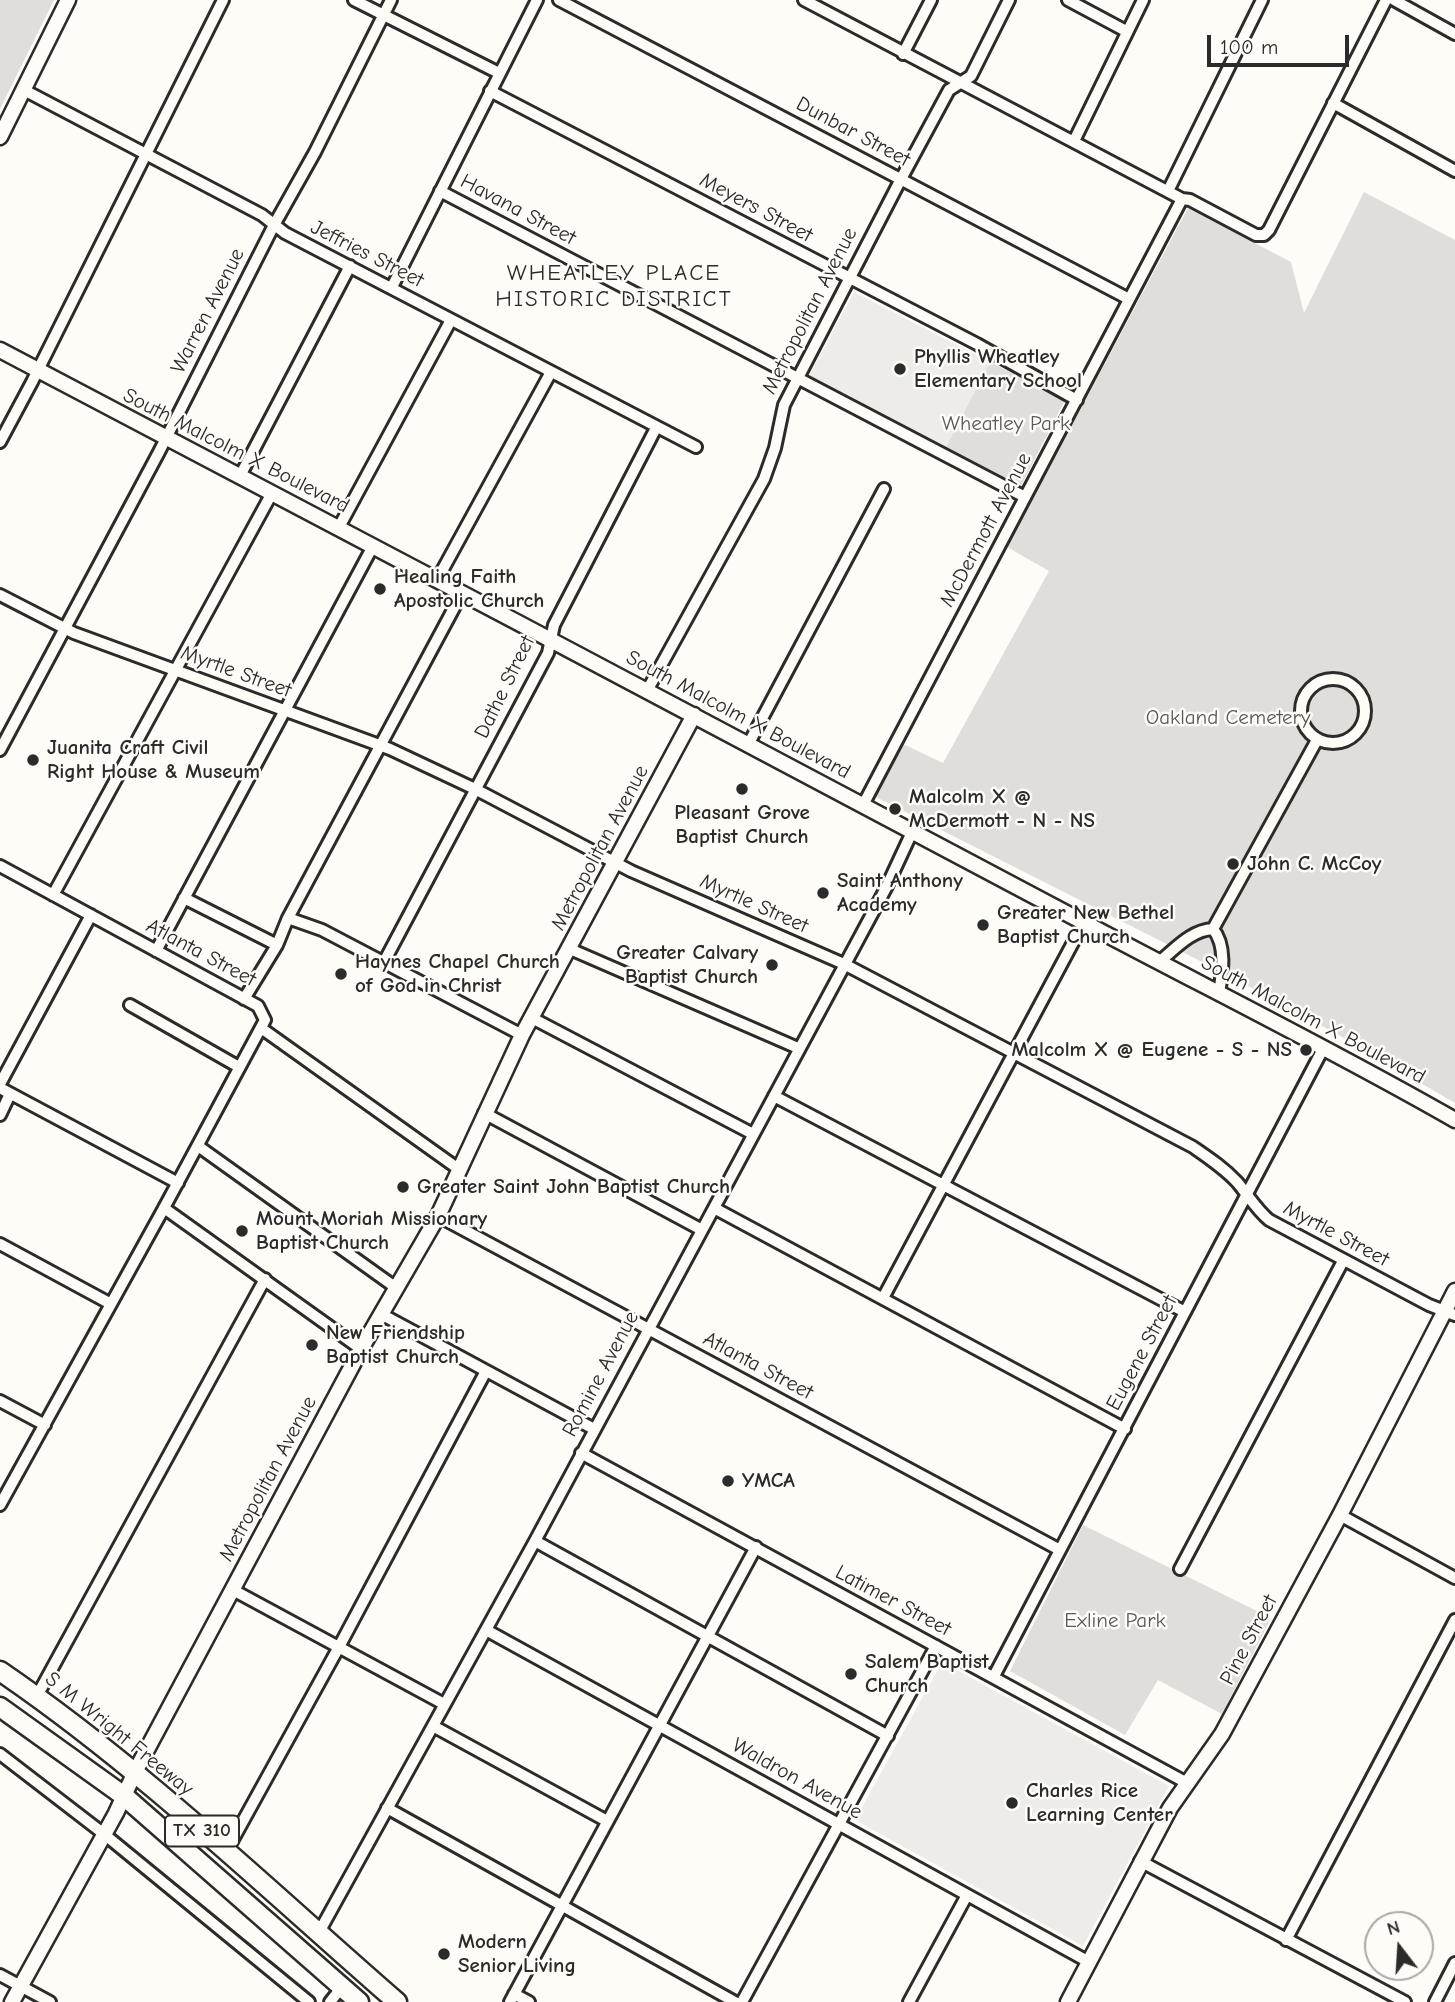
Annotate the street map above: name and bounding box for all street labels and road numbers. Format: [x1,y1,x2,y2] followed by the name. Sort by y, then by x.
[792,91,914,173] street label: Dunbar Street
[695,168,817,248] street label: Meyers Street
[456,169,580,251] street label: Havana Street
[306,215,428,293] street label: Jeffries Street
[757,223,863,399] street label: Metropolitan Avenue
[166,244,250,378] street label: Warren Avenue
[119,383,353,519] street label: South Malcolm X Boulevard
[935,449,1037,611] street label: McDermott Avenue
[469,631,541,743] street label: Dathe Street
[177,640,295,704] street label: Myrtle Street
[622,645,854,785] street label: South Malcolm X Boulevard
[546,761,654,935] street label: Metropolitan Avenue
[696,869,812,939] street label: Myrtle Street
[142,913,260,993] street label: Atlanta Street
[1197,950,1429,1090] street label: South Malcolm X Boulevard
[1279,1196,1393,1272] street label: Myrtle Street
[1101,1291,1183,1415] street label: Eugene Street
[557,1307,645,1441] street label: Romine Avenue
[699,1326,817,1406] street label: Atlanta Street
[214,1392,322,1566] street label: Metropolitan Avenue
[831,1560,955,1642] street label: Latimer Street
[1215,1591,1283,1689] street label: Pine Street
[40,1666,198,1802] street label: S M Wright Freeway
[727,1733,867,1825] street label: Waldron Avenue
[165,1815,239,1846] road number: TX 310

